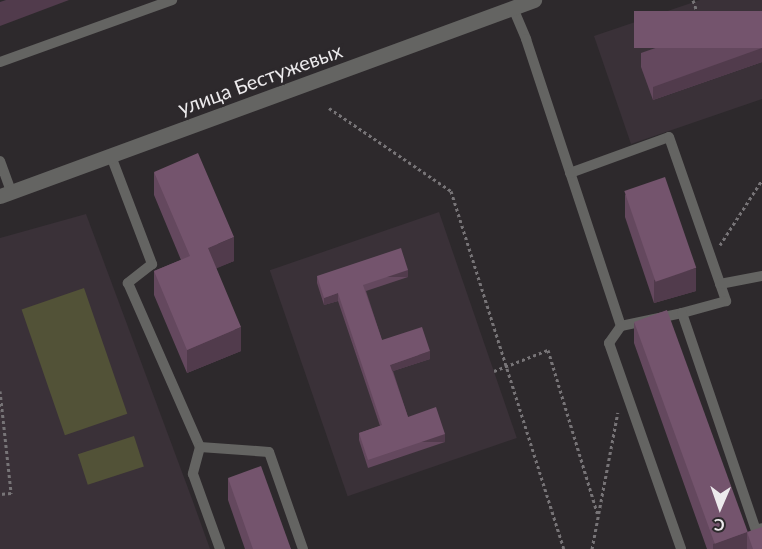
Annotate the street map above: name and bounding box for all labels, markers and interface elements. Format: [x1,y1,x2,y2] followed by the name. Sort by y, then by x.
[175,38,345,120] street label: улица Бестужевых
[690,477,750,537] north arrow
[714,516,725,535] text: С

